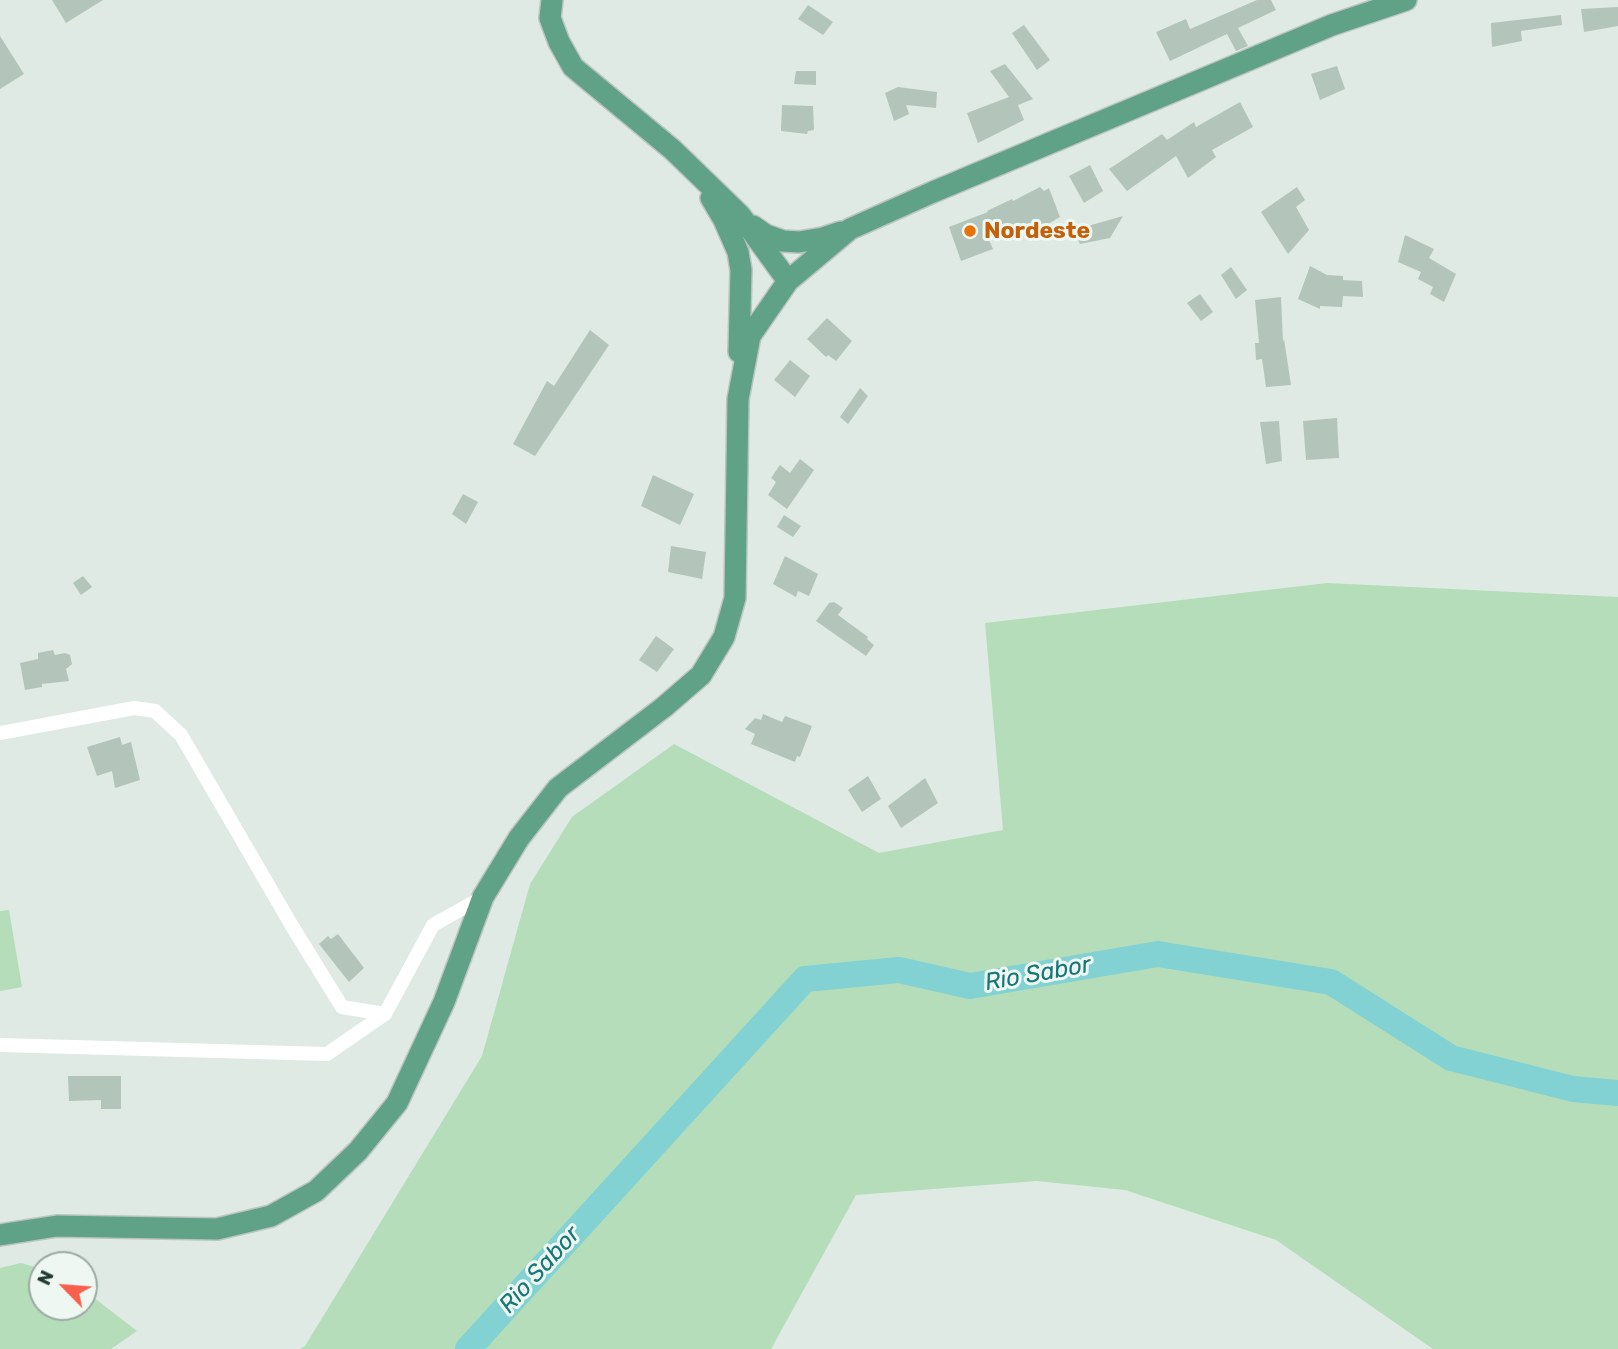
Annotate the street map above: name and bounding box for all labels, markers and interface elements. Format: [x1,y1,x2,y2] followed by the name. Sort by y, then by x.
[984,217,1090,245] place label: Nordeste
[962,223,978,239] marker: Nordeste
[983,950,1093,998] water label: Rio Sabor
[493,1220,587,1320] water label: Rio Sabor
[28,1251,98,1321] north arrow
[32,1267,59,1289] text: N

